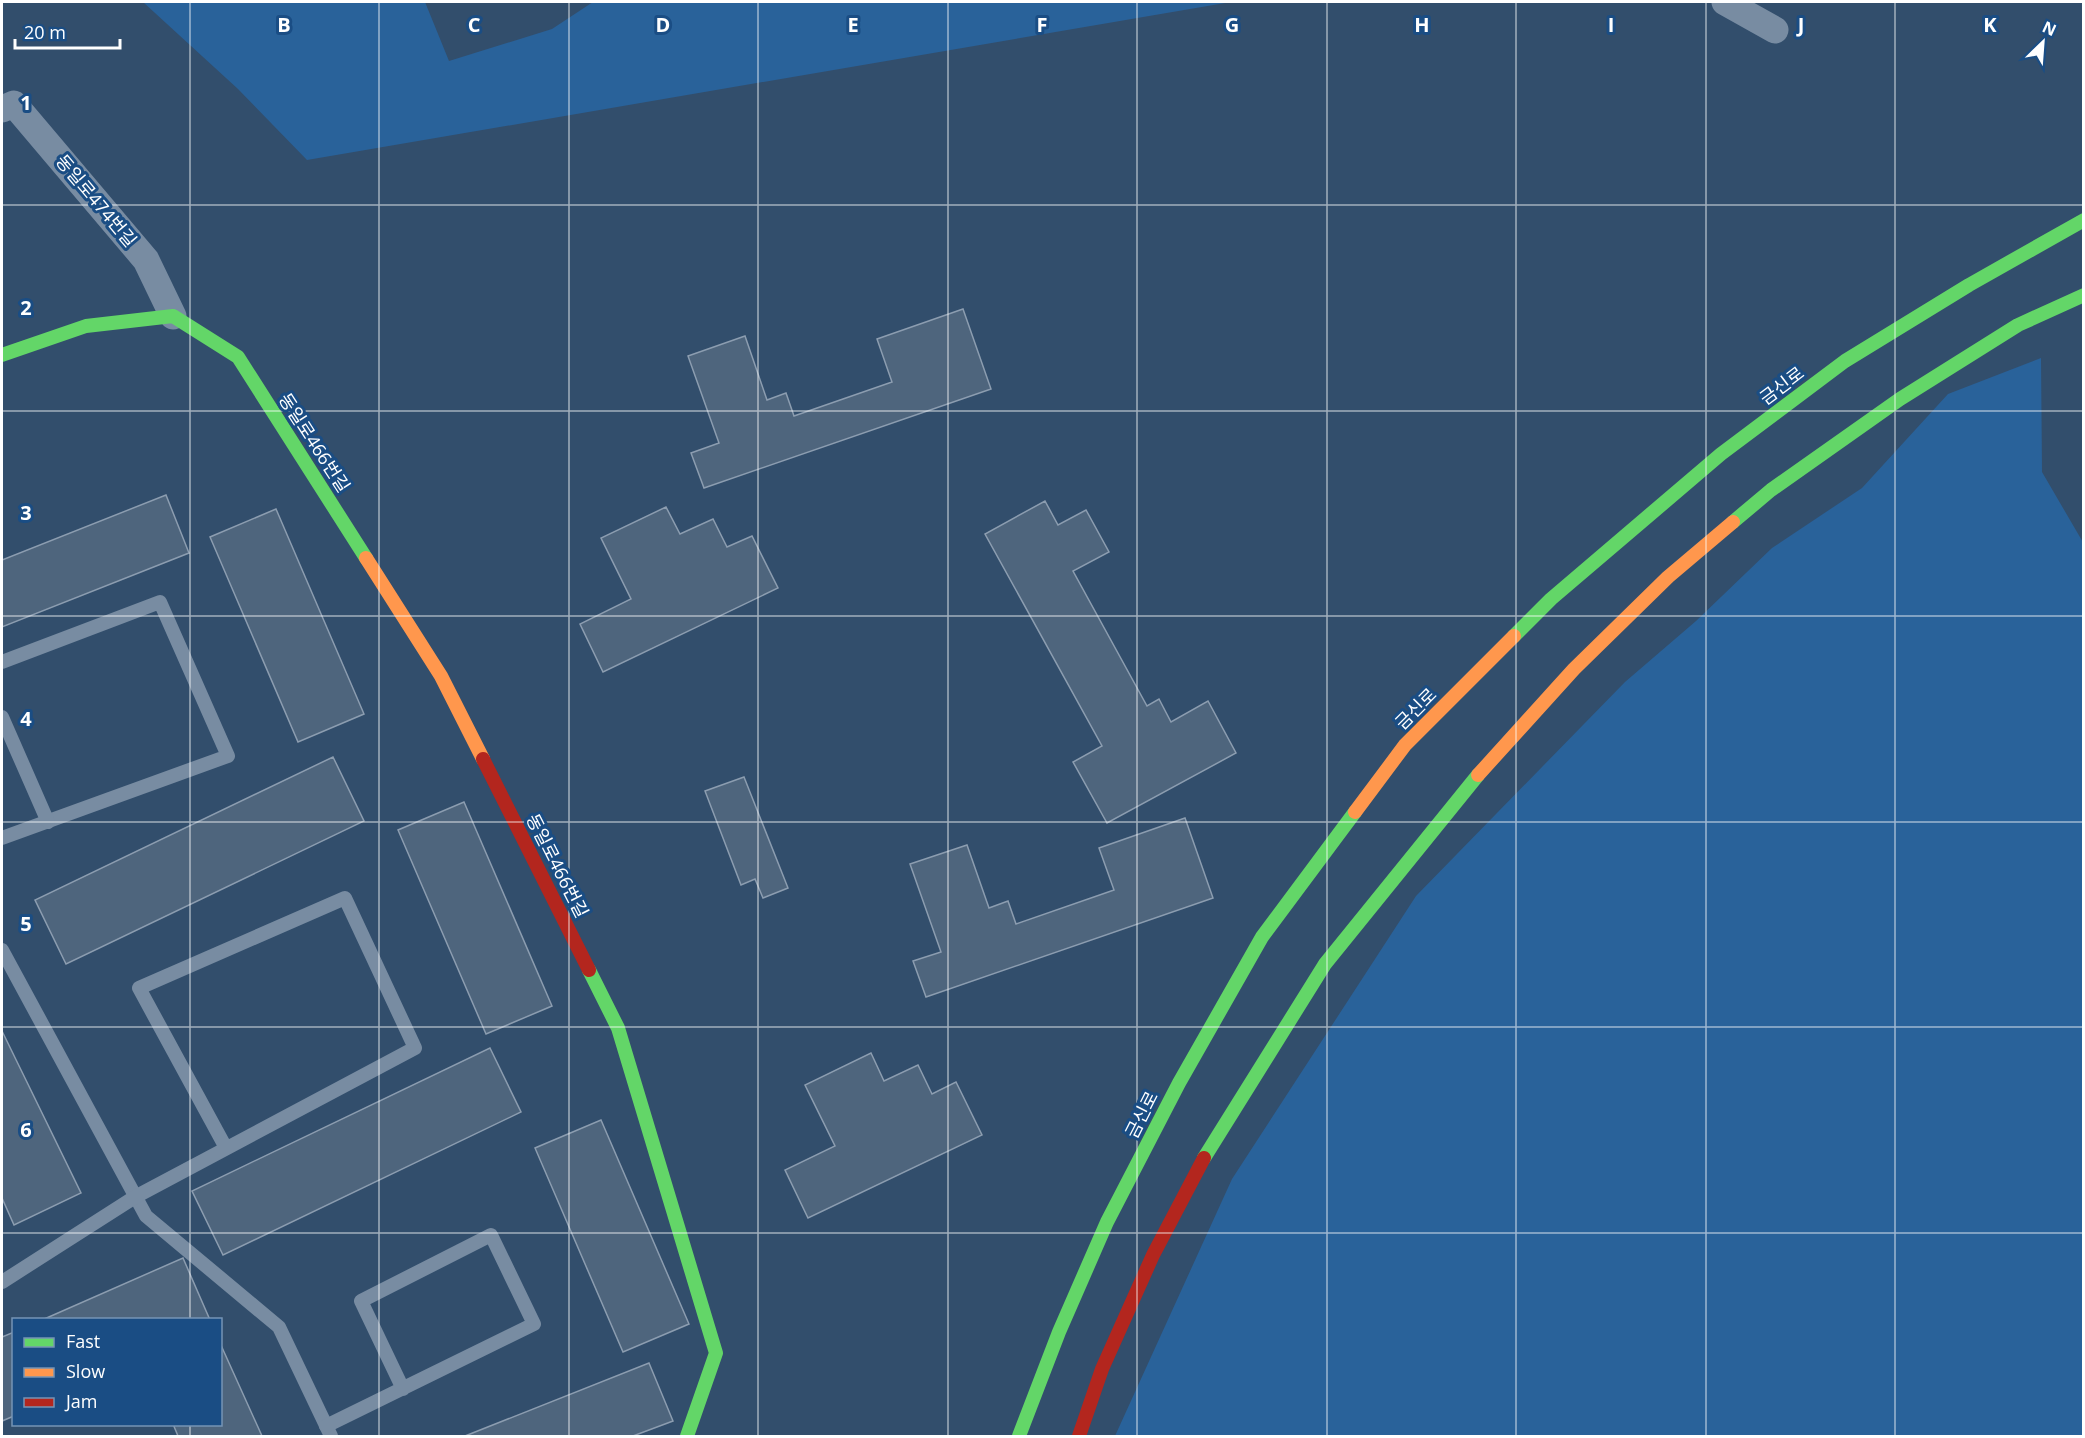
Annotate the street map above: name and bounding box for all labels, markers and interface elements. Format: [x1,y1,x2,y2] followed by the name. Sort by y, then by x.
[277,11,291,38] text: B
[468,11,481,38] text: C
[656,11,670,38] text: D
[847,11,859,38] text: E
[1037,11,1047,38] text: F
[1225,11,1239,38] text: G
[1414,11,1430,38] text: H
[1608,11,1614,38] text: I
[1796,11,1804,38] text: J
[1983,11,1997,38] text: K
[15,12,120,50] scale bar
[2013,12,2073,72] north arrow
[2039,16,2060,41] text: N
[24,20,66,44] text: 20 m
[20,89,32,116] text: 1
[51,149,142,252] street label: 동일로474번길
[20,294,32,321] text: 2
[1754,361,1808,410] street label: 금신로
[274,388,356,497] street label: 동일로466번길
[20,499,32,526] text: 3
[1389,682,1441,734] street label: 금신로
[20,705,32,732] text: 4
[521,809,594,922] street label: 동일로466번길
[20,910,32,937] text: 5
[1119,1087,1163,1142] street label: 금신로
[20,1116,32,1143] text: 6
[12,1318,222,1426] legend
[66,1329,100,1353] text: Fast
[66,1359,105,1383] text: Slow
[64,1389,98,1413] text: Jam

